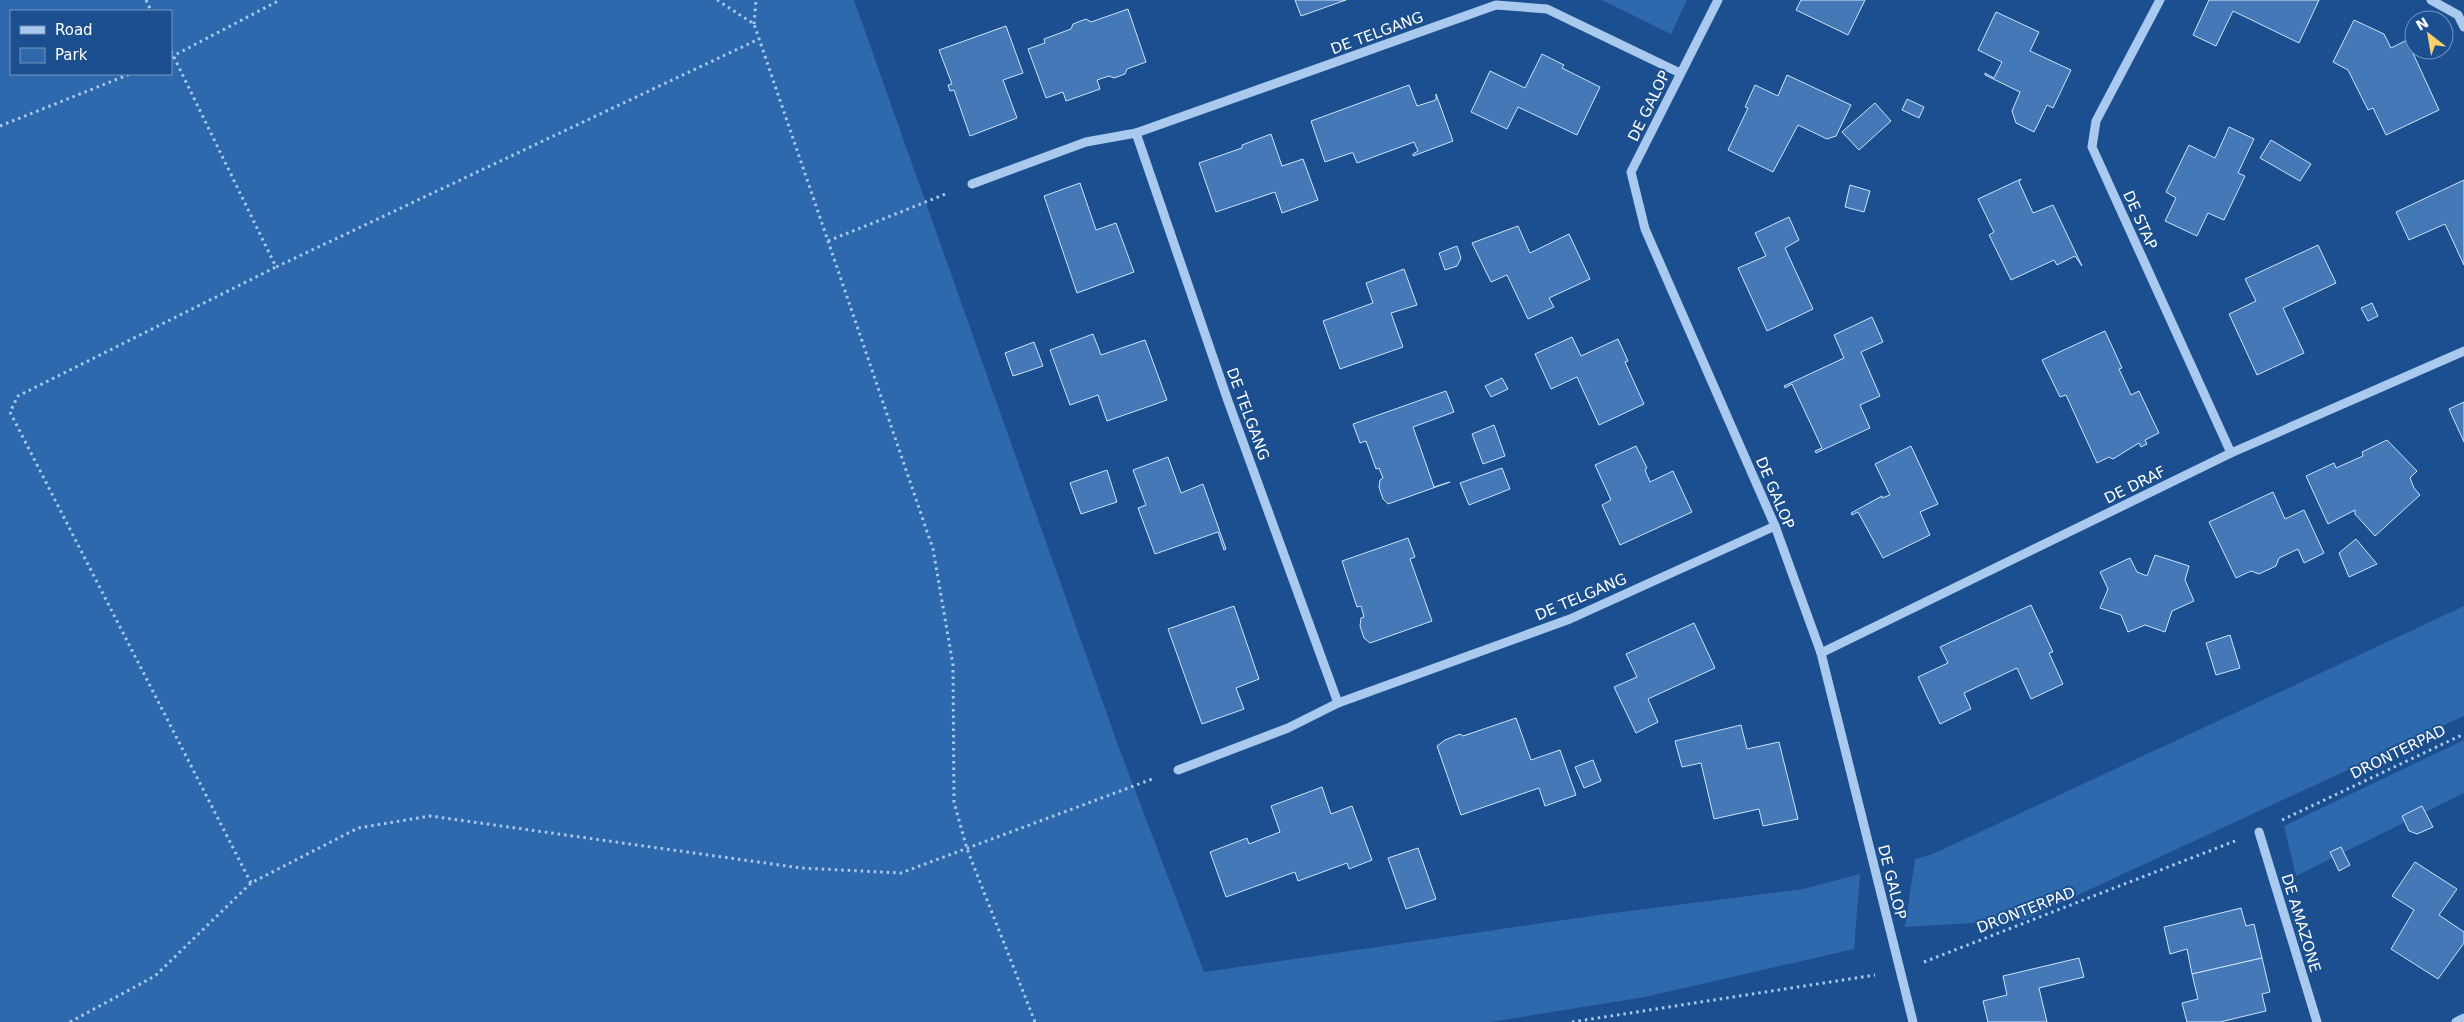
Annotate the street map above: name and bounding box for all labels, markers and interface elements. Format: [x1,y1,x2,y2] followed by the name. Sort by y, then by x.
[1328,8,1426,58] street label: DE TELGANG
[10,10,172,75] legend
[2404,10,2454,60] north arrow
[2413,14,2431,34] text: N
[55,21,93,39] text: Road
[55,46,88,64] text: Park
[1624,68,1674,144] street label: DE GALOP
[2119,188,2161,252] street label: DE STAP
[1223,365,1273,463] street label: DE TELGANG
[1752,454,1798,532] street label: DE GALOP
[2101,462,2169,508] street label: DE DRAF
[1533,570,1629,624] street label: DE TELGANG
[2347,721,2449,783] street label: DRONTERPAD
[1874,843,1910,921] street label: DE GALOP
[2277,872,2325,974] street label: DE AMAZONE
[1974,883,2078,937] street label: DRONTERPAD

